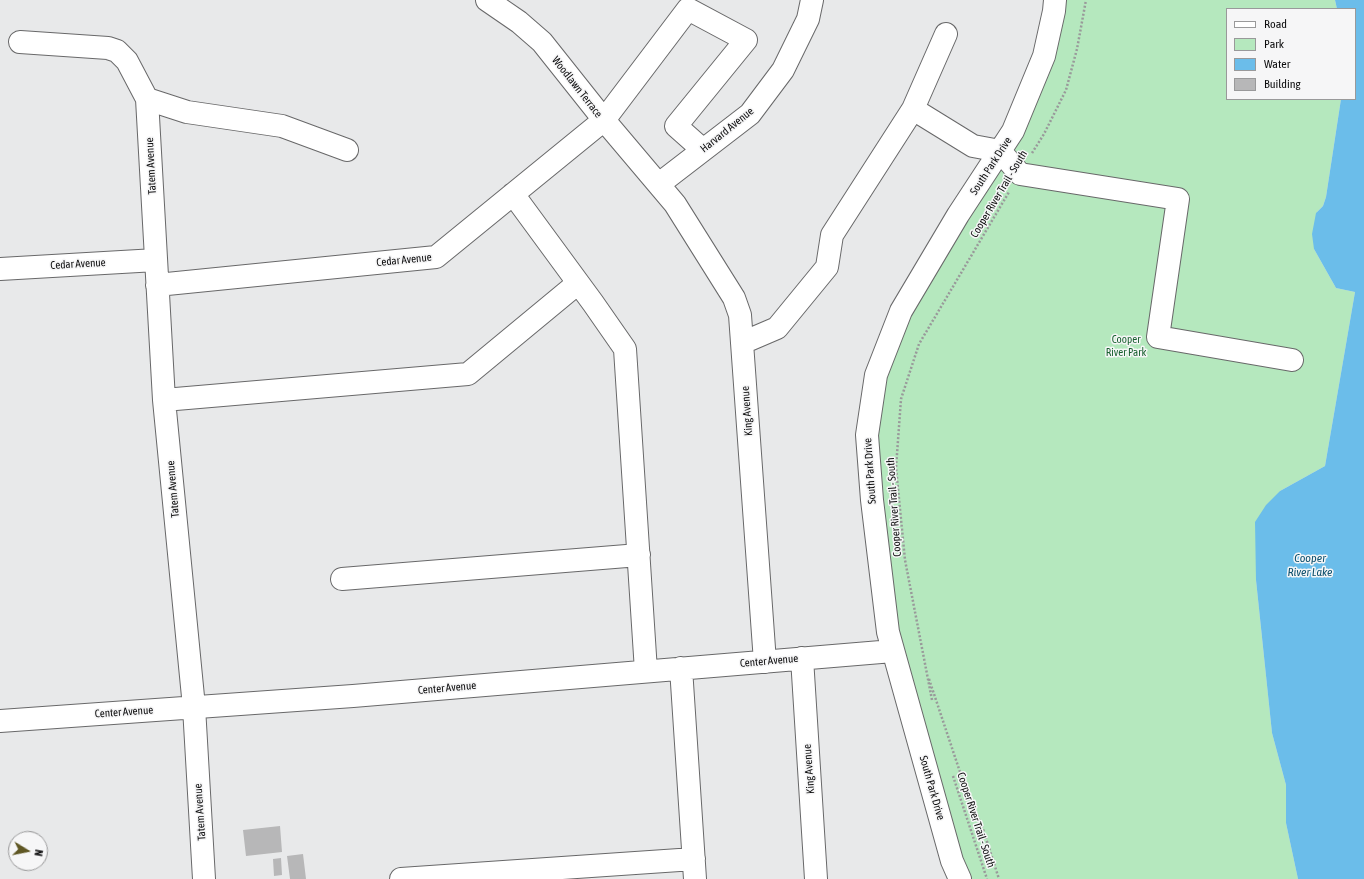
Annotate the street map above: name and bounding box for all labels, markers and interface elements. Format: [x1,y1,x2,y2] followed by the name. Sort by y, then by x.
[1226,8,1356,100] legend
[1264,17,1287,31] text: Road
[1264,37,1284,51] text: Park
[549,54,605,120] street label: Woodlawn Terrace
[1264,57,1290,71] text: Water
[1264,77,1301,91] text: Building
[698,105,756,155] street label: Harvard Avenue
[967,135,1015,197] street label: South Park Drive
[143,137,159,195] street label: Tatem Avenue
[968,148,1030,240] street label: Cooper River Trail - South
[376,251,432,269] street label: Cedar Avenue
[50,256,106,272] street label: Cedar Avenue
[1106,333,1146,359] park label: Cooper River Park
[739,386,755,436] street label: King Avenue
[861,437,879,505] street label: South Park Drive
[884,457,904,557] street label: Cooper River Trail - South
[164,460,182,518] street label: Tatem Avenue
[1288,551,1332,579] water label: Cooper River Lake
[739,652,799,670] street label: Center Avenue
[417,679,477,697] street label: Center Avenue
[94,703,154,721] street label: Center Avenue
[801,744,817,794] street label: King Avenue
[917,754,947,822] street label: South Park Drive
[954,771,998,869] street label: Cooper River Trail - South
[191,783,209,841] street label: Tatem Avenue
[8,831,48,871] north arrow
[32,849,45,857] text: N

